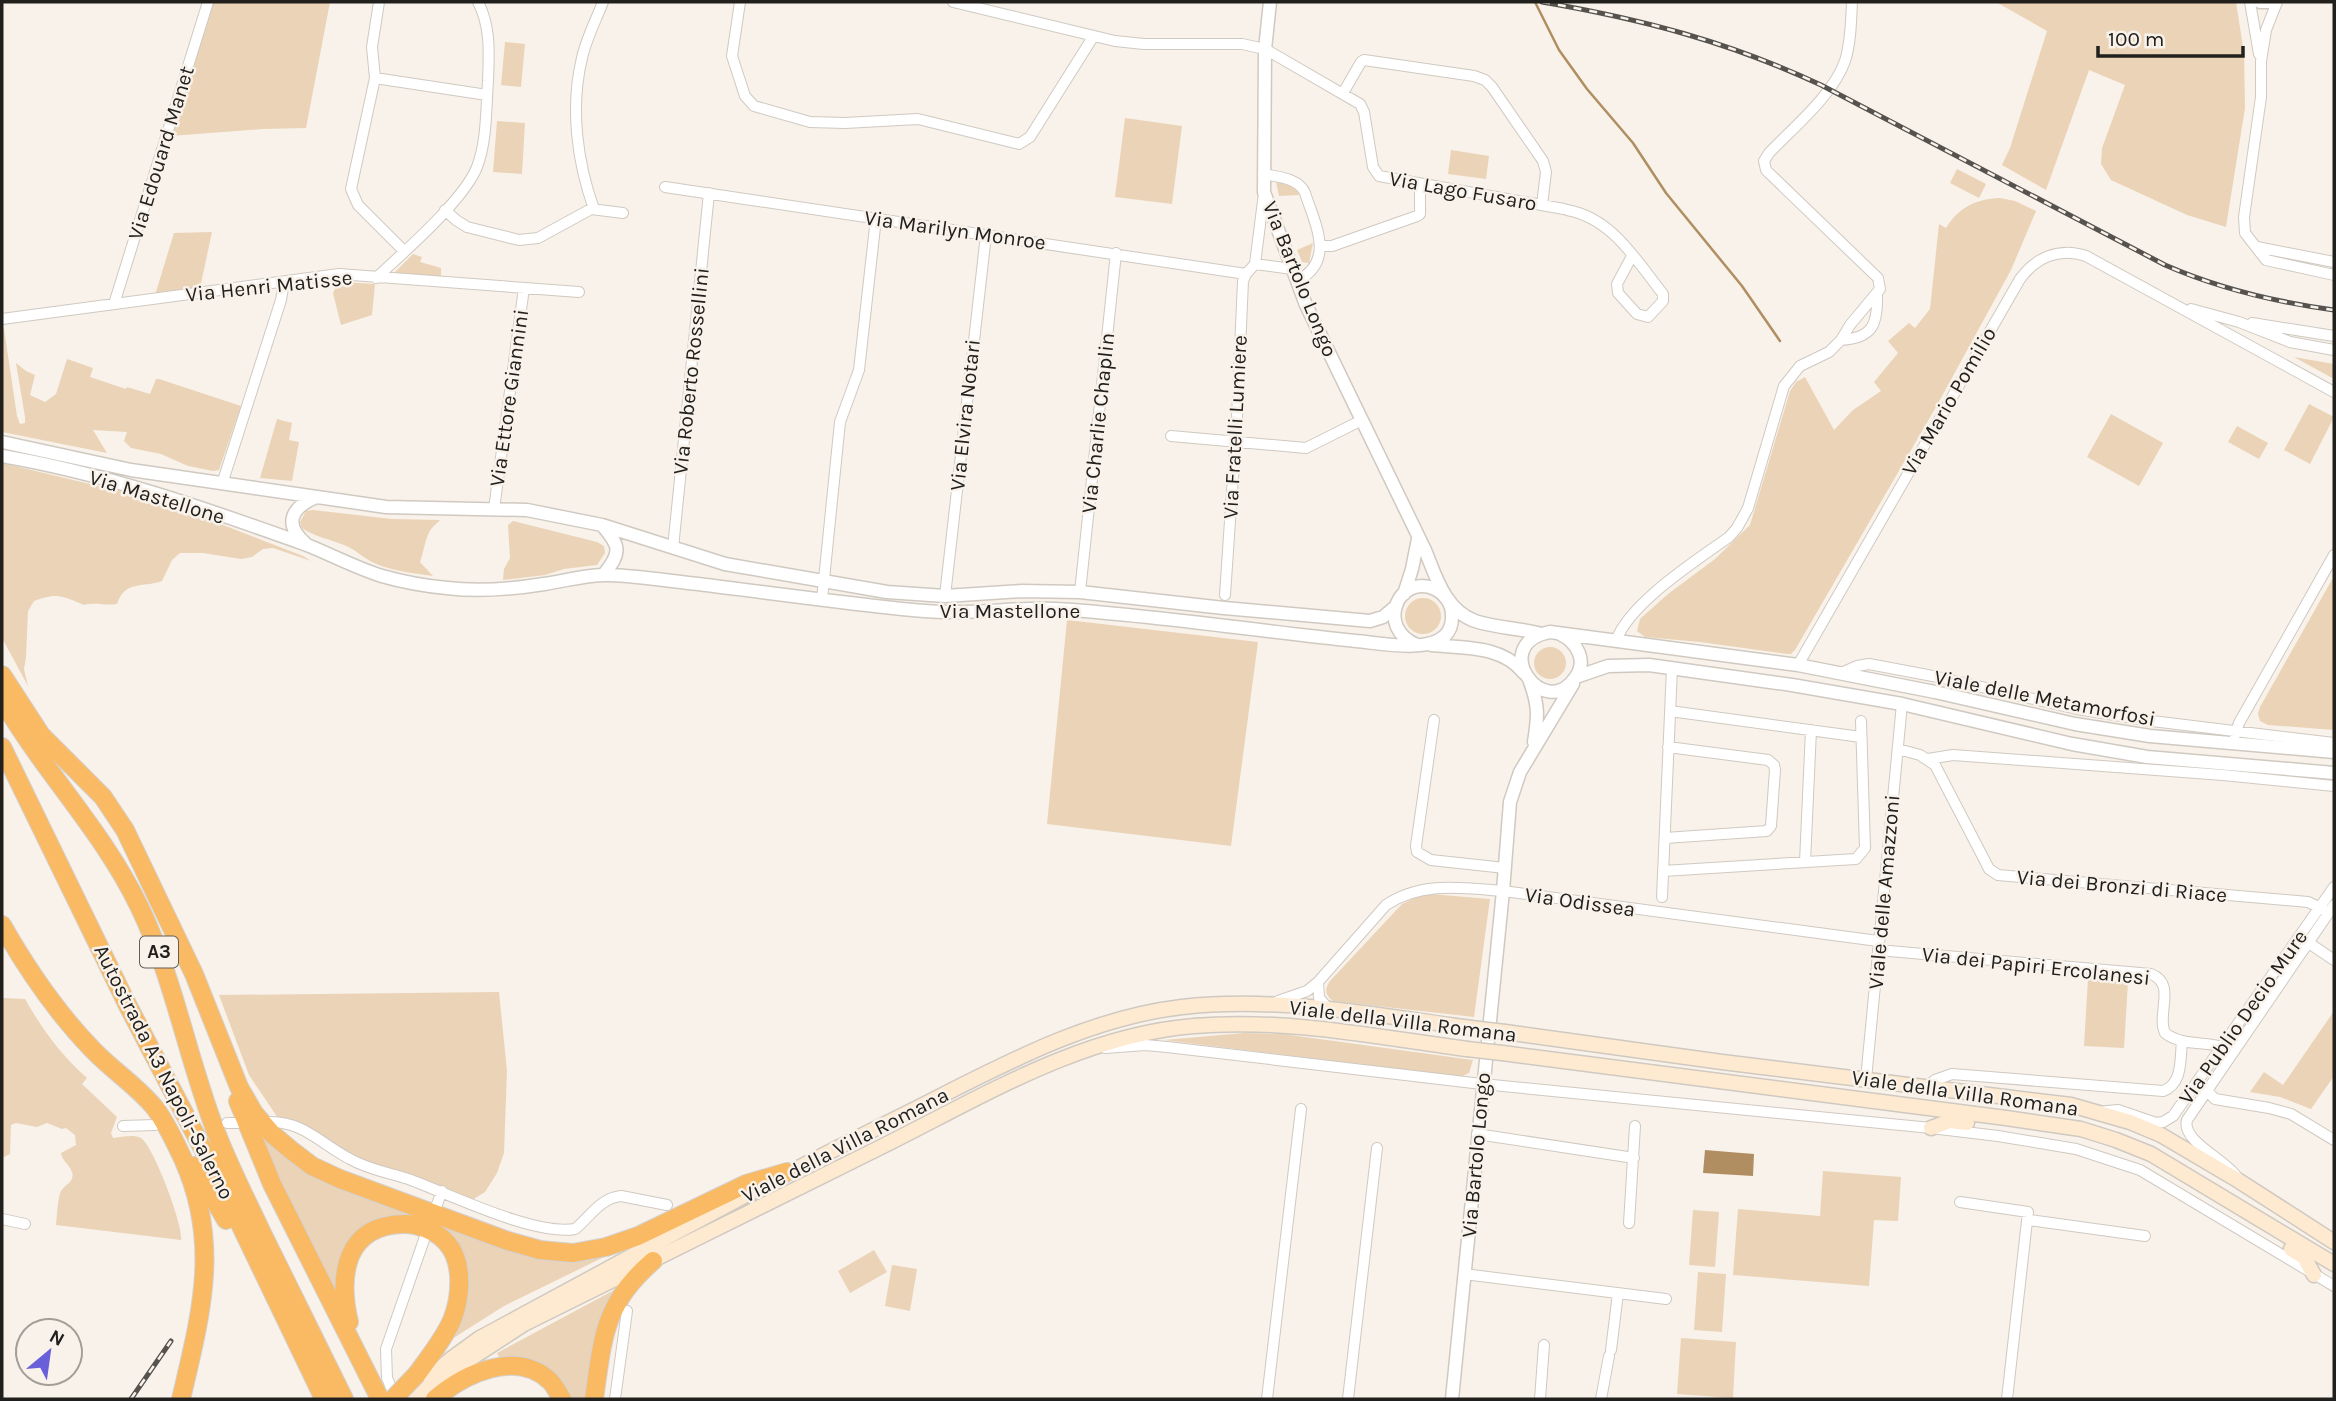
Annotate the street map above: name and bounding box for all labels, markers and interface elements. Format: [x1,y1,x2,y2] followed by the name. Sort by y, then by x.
[2098,14,2243,58] scale bar
[2108,27,2165,51] text: 100 m
[123,63,199,243] street label: Via Edouard Manet
[1387,166,1539,216] street label: Via Lago Fusaro
[1258,198,1342,360] street label: Via Bartolo Longo
[863,205,1047,255] street label: Via Marilyn Monroe
[185,265,353,307] street label: Via Henri Matisse
[668,266,714,476] street label: Via Roberto Rossellini
[485,308,533,488] street label: Via Ettore Giannini
[1897,323,2001,479] street label: Via Mario Pomilio
[1077,332,1119,514] street label: Via Charlie Chaplin
[1218,334,1252,520] street label: Via Fratelli Lumiere
[945,338,985,492] street label: Via Elvira Notari
[86,465,228,529] street label: Via Mastellone
[940,599,1080,623] street label: Via Mastellone
[1932,665,2158,731] street label: Viale delle Metamorfosi
[1864,793,1904,991] street label: Viale delle Amazzoni
[2016,865,2228,907] street label: Via dei Bronzi di Riace
[1523,882,1637,922] street label: Via Odissea
[2174,925,2312,1109] street label: Via Publio Decio Mure
[140,936,178,968] road number: A3
[89,941,239,1203] street label: Autostrada A3 Napoli-Salerno
[1921,942,2151,990] street label: Via dei Papiri Ercolanesi
[1288,995,1518,1047] street label: Viale della Villa Romana
[1850,1065,2080,1121] street label: Viale della Villa Romana
[1457,1071,1495,1239] street label: Via Bartolo Longo
[738,1082,952,1208] street label: Viale della Villa Romana
[14,1317,84,1387] north arrow
[45,1325,68,1351] text: N

